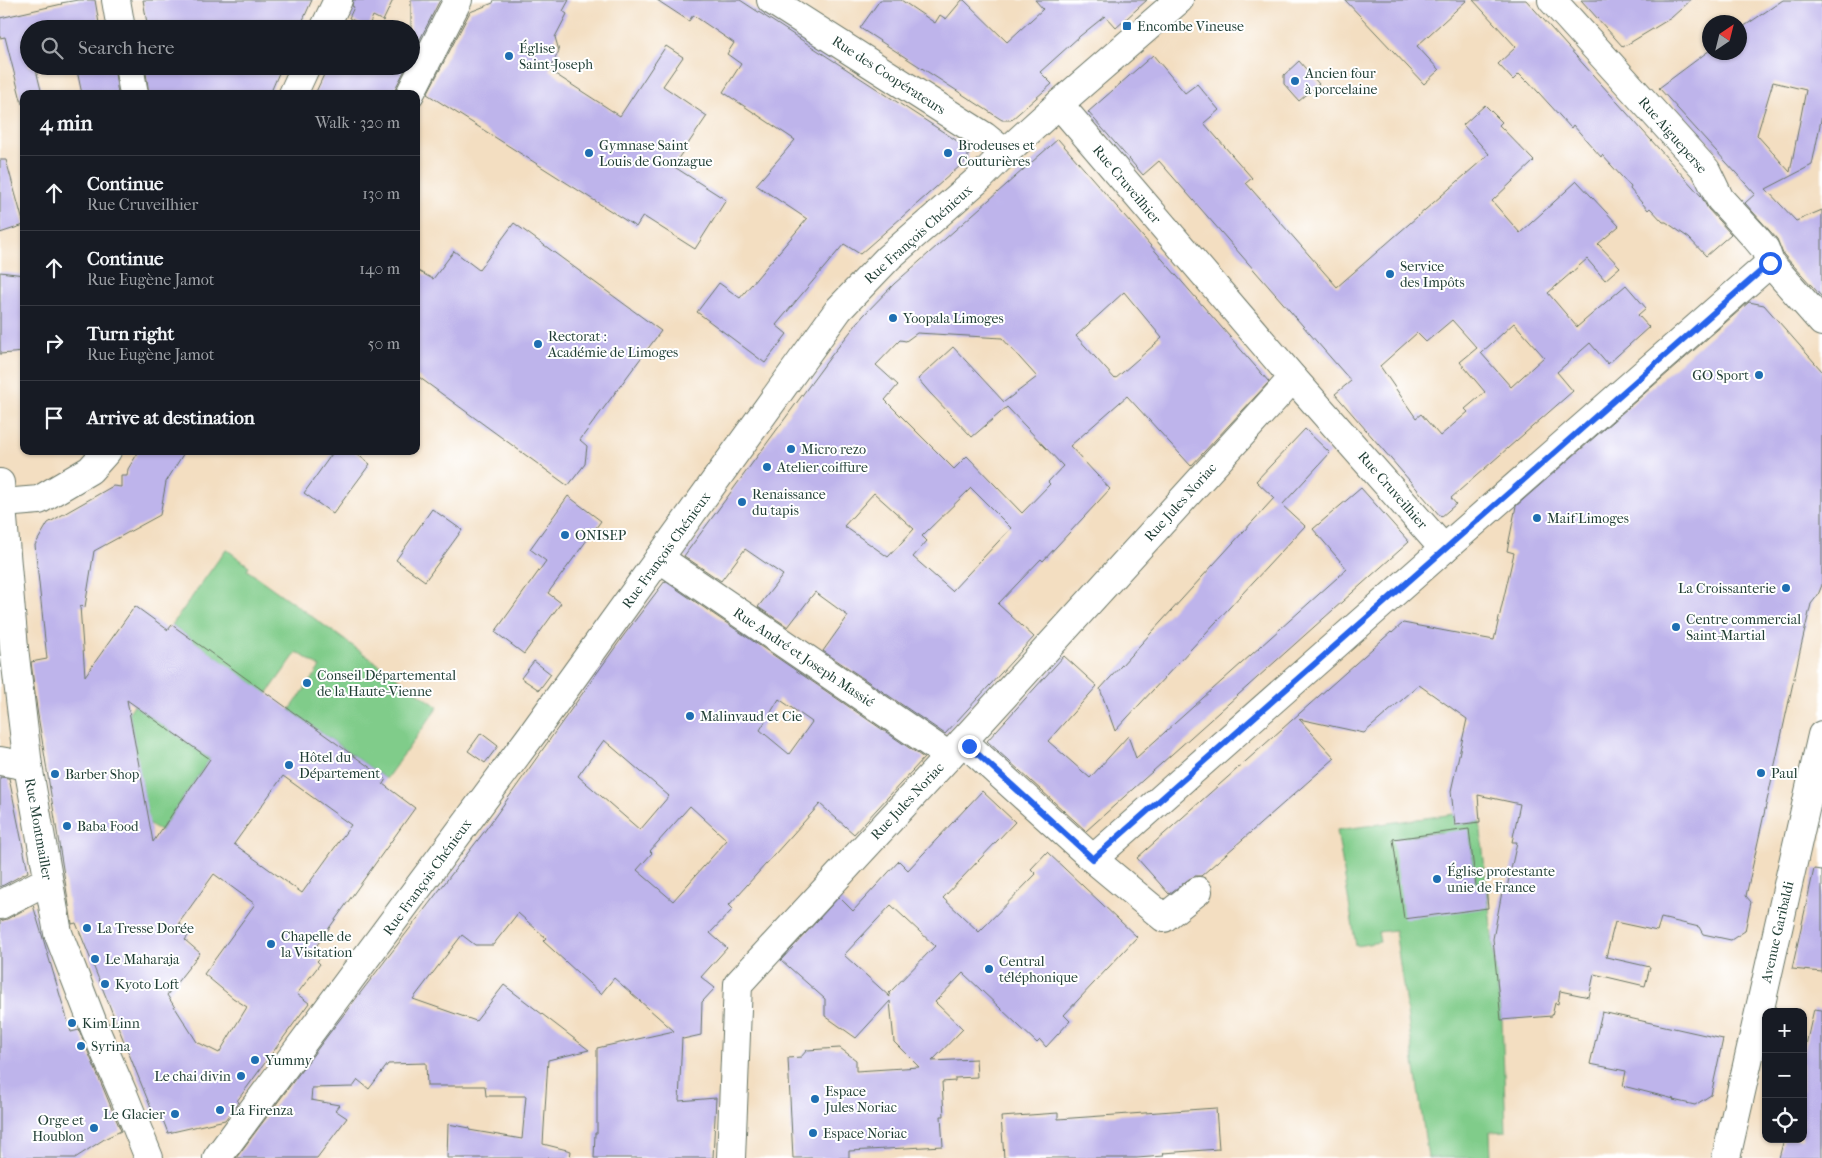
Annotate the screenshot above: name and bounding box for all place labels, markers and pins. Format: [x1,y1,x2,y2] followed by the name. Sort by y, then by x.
[1137,18,1244,35] place label: Encombe Vineuse
[1121,20,1133,32] marker: Encombe Vineuse
[519,39,593,73] place label: Église Saint-Joseph
[503,50,515,62] marker: Église Saint-Joseph
[1304,65,1378,98] place label: Ancien four à porcelaine
[1289,75,1301,87] marker: Ancien four à porcelaine
[599,137,713,170] place label: Gymnase Saint Louis de Gonzague
[958,137,1035,170] place label: Brodeuses et Couturières
[583,147,595,159] marker: Gymnase Saint Louis de Gonzague
[942,147,954,159] marker: Brodeuses et Couturières
[1400,258,1465,291] place label: Service des Impôts
[1384,268,1396,280] marker: Service des Impôts
[902,310,1004,327] place label: Yoopala Limoges
[887,312,899,324] marker: Yoopala Limoges
[547,328,678,361] place label: Rectorat : Académie de Limoges
[532,338,544,350] marker: Rectorat : Académie de Limoges
[1692,367,1749,384] place label: GO Sport
[1753,369,1765,381] marker: GO Sport
[801,441,866,458] place label: Micro rezo
[785,443,797,455] marker: Micro rezo
[776,459,868,476] place label: Atelier coiffure
[761,461,773,473] marker: Atelier coiffure
[752,486,826,519] place label: Renaissance du tapis
[736,496,748,508] marker: Renaissance du tapis
[1547,510,1629,527] place label: Maif Limoges
[1531,512,1543,524] marker: Maif Limoges
[575,527,627,544] place label: ONISEP
[559,529,571,541] marker: ONISEP
[1678,580,1776,597] place label: La Croissanterie
[1780,582,1792,594] marker: La Croissanterie
[1686,611,1801,644] place label: Centre commercial Saint-Martial
[1670,621,1682,633] marker: Centre commercial Saint-Martial
[317,667,456,700] place label: Conseil Départemental de la Haute-Vienne
[301,677,313,689] marker: Conseil Départemental de la Haute-Vienne
[700,708,802,725] place label: Malinvaud et Cie
[684,710,696,722] marker: Malinvaud et Cie
[299,749,380,782] place label: Hôtel du Département
[283,759,295,771] marker: Hôtel du Département
[1771,765,1798,782] place label: Paul
[65,766,140,783] place label: Barber Shop
[1755,767,1767,779] marker: Paul
[49,768,61,780] marker: Barber Shop
[77,818,139,835] place label: Baba Food
[61,820,73,832] marker: Baba Food
[1446,862,1555,896] place label: Église protestante unie de France
[1431,873,1443,885] marker: Église protestante unie de France
[97,920,194,937] place label: La Tresse Dorée
[81,922,93,934] marker: La Tresse Dorée
[280,928,352,961] place label: Chapelle de la Visitation
[265,938,277,950] marker: Chapelle de la Visitation
[105,951,180,968] place label: Le Maharaja
[89,953,101,965] marker: Le Maharaja
[999,953,1078,986] place label: Central téléphonique
[983,963,995,975] marker: Central téléphonique
[115,976,179,993] place label: Kyoto Loft
[99,978,111,990] marker: Kyoto Loft
[82,1015,140,1032] place label: Kim Linn
[66,1017,78,1029] marker: Kim Linn
[91,1038,131,1055] place label: Syrina
[75,1040,87,1052] marker: Syrina
[264,1052,312,1069] place label: Yummy
[249,1054,261,1066] marker: Yummy
[154,1068,231,1085] place label: Le chai divin
[235,1070,247,1082] marker: Le chai divin
[824,1083,897,1116] place label: Espace Jules Noriac
[809,1093,821,1105] marker: Espace Jules Noriac
[230,1102,294,1119] place label: La Firenza
[214,1104,226,1116] marker: La Firenza
[103,1106,165,1123] place label: Le Glacier
[169,1108,181,1120] marker: Le Glacier
[32,1112,84,1145] place label: Orge et Houblon
[88,1122,100,1134] marker: Orge et Houblon
[823,1125,907,1142] place label: Espace Noriac
[807,1127,819,1139] marker: Espace Noriac

